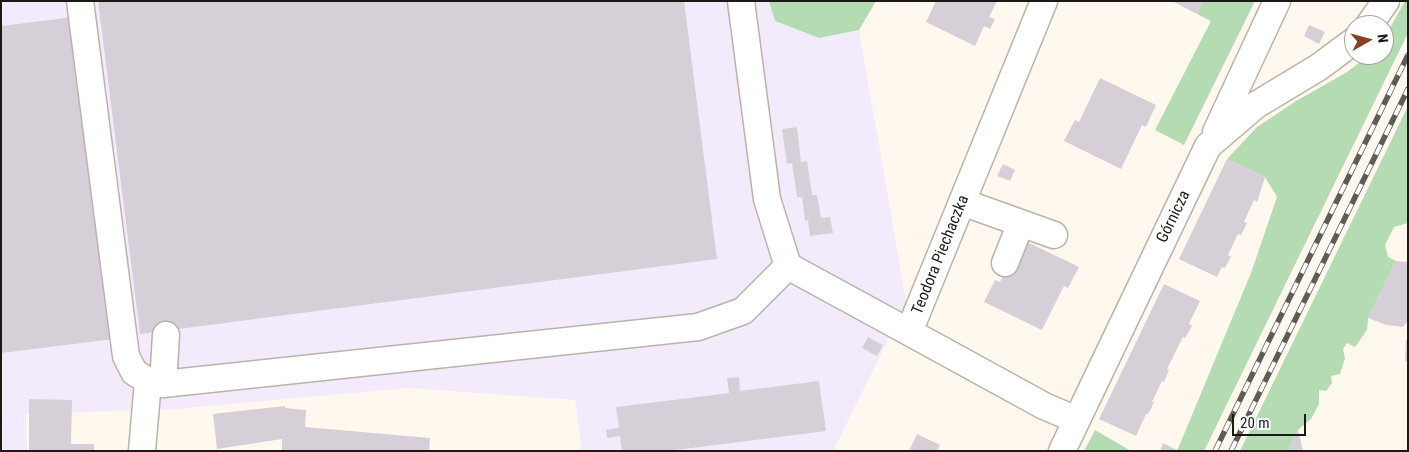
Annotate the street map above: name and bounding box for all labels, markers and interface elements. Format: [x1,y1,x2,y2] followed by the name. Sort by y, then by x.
[1344,15,1394,65] north arrow
[1374,33,1391,44] text: N
[1153,188,1195,246] street label: Górnicza
[908,192,974,318] street label: Teodora Piechaczka
[1234,404,1308,436] scale bar
[1240,414,1270,432] text: 20 m

